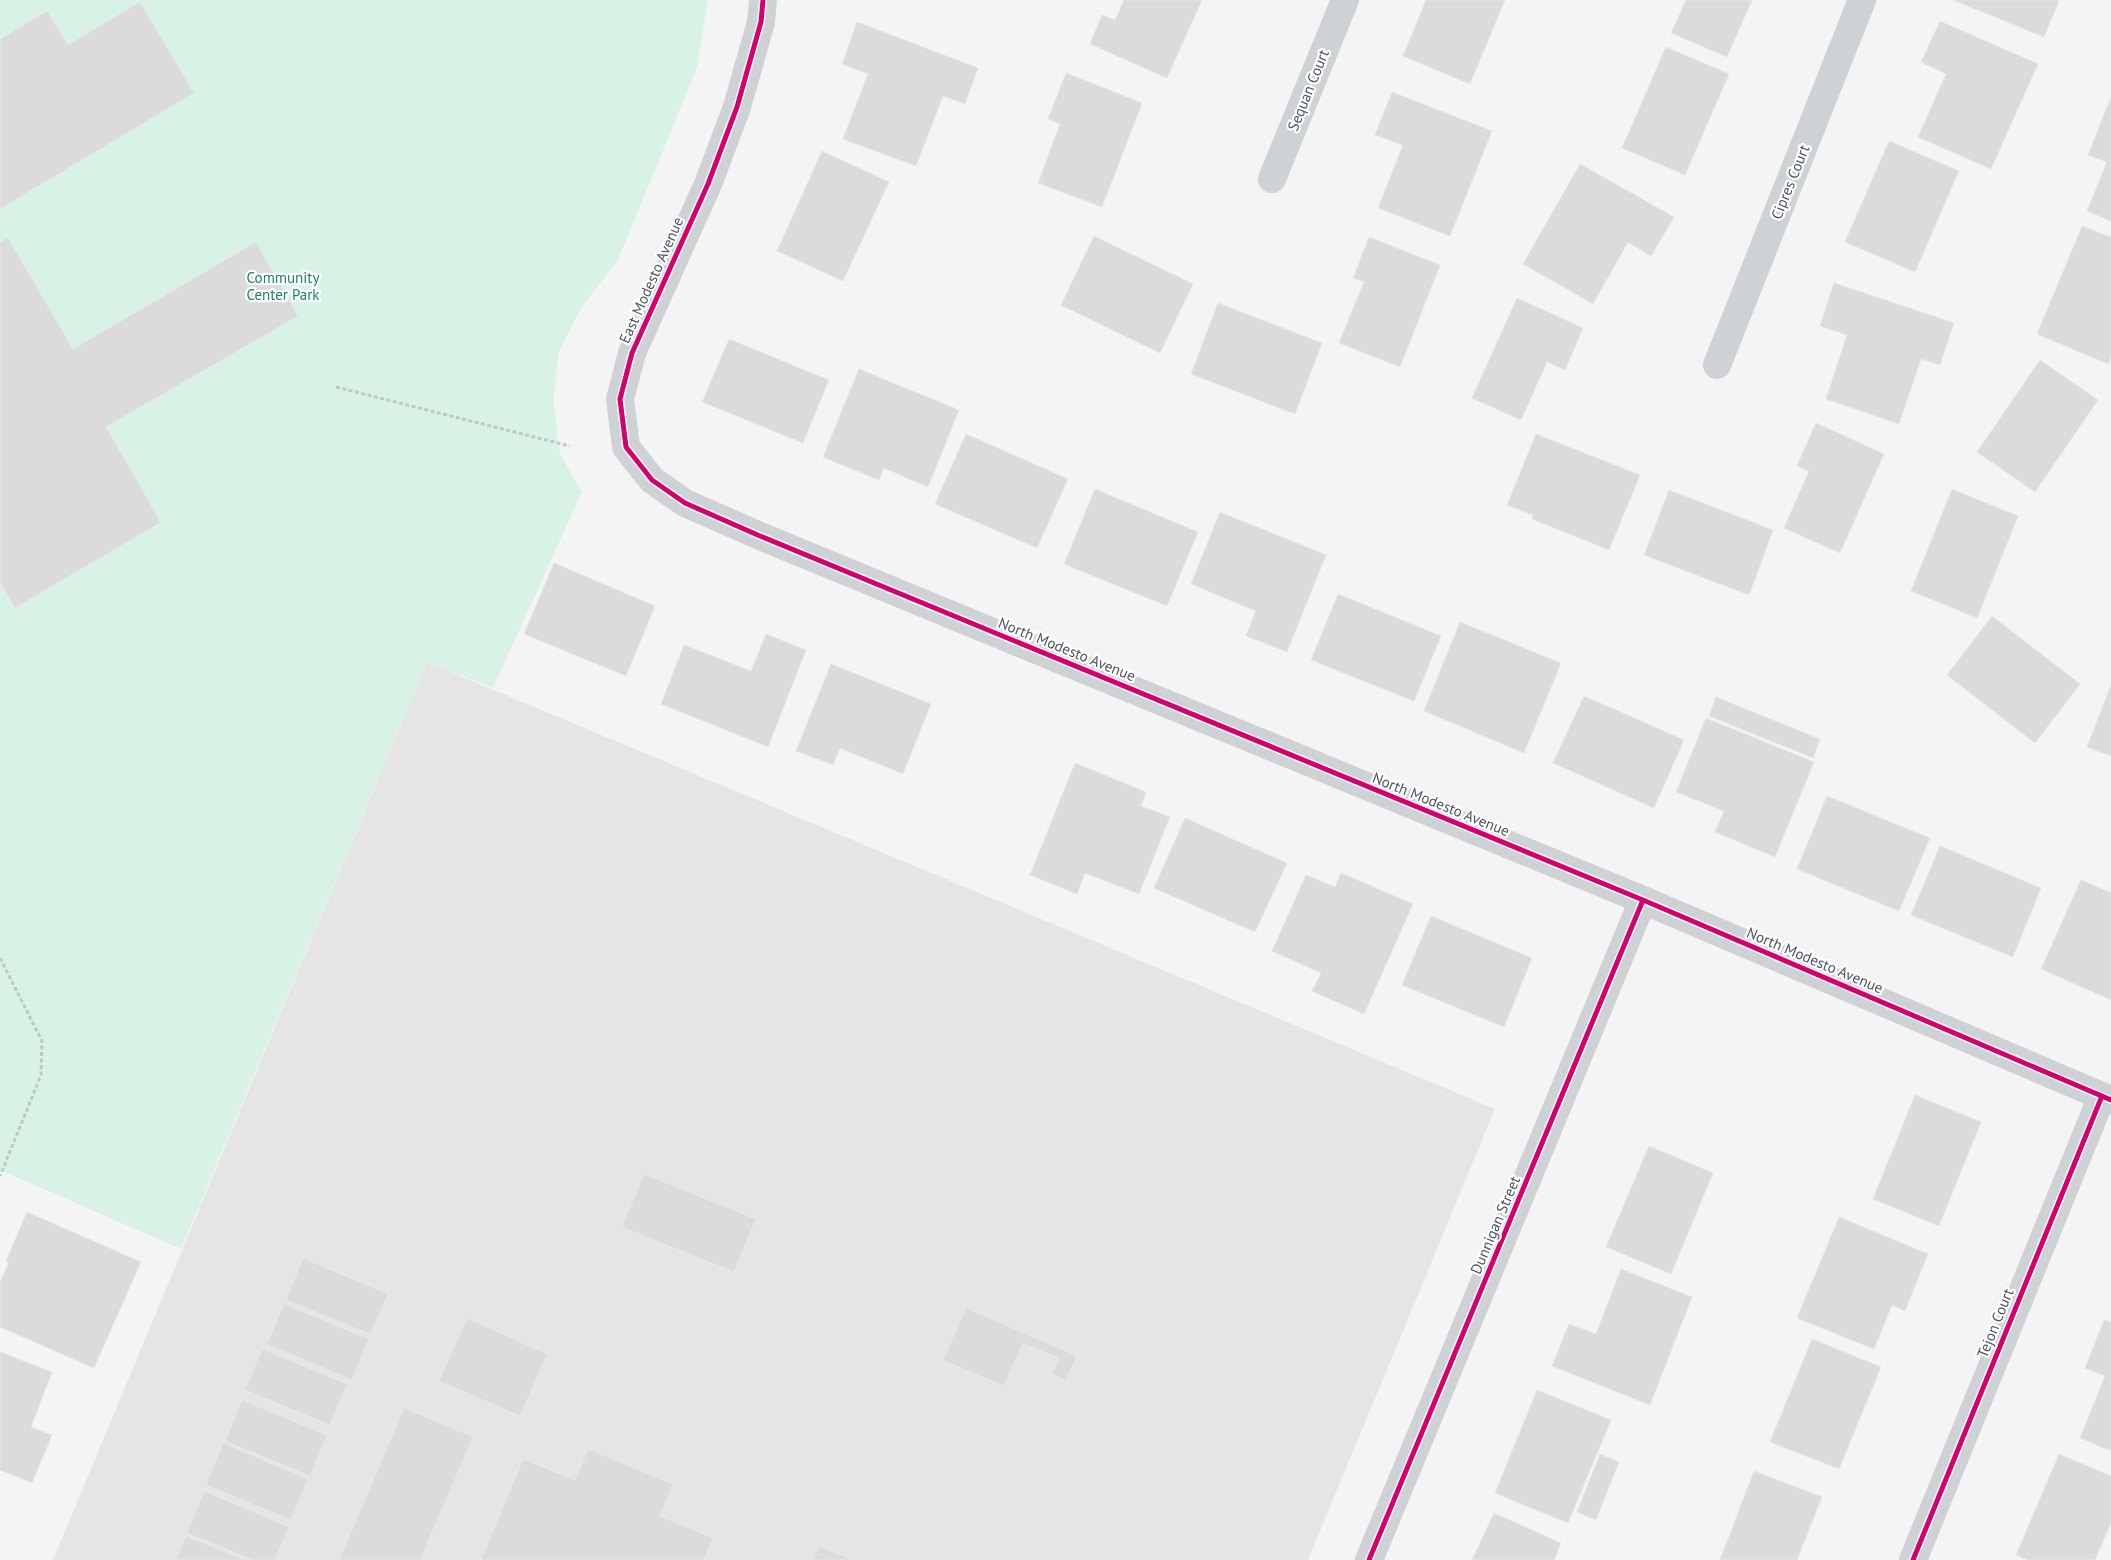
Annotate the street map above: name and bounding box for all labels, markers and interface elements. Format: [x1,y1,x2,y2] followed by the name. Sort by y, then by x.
[1283,47,1333,133] street label: Sequan Court
[1766,142,1814,222] street label: Cipres Court
[615,214,687,346] street label: East Modesto Avenue
[246,268,320,304] park label: Community Center Park
[996,613,1138,685] street label: North Modesto Avenue
[1370,768,1512,840] street label: North Modesto Avenue
[1744,923,1886,997] street label: North Modesto Avenue
[1466,1173,1524,1277] street label: Dunnigan Street
[1973,1286,2017,1360] street label: Tejon Court

